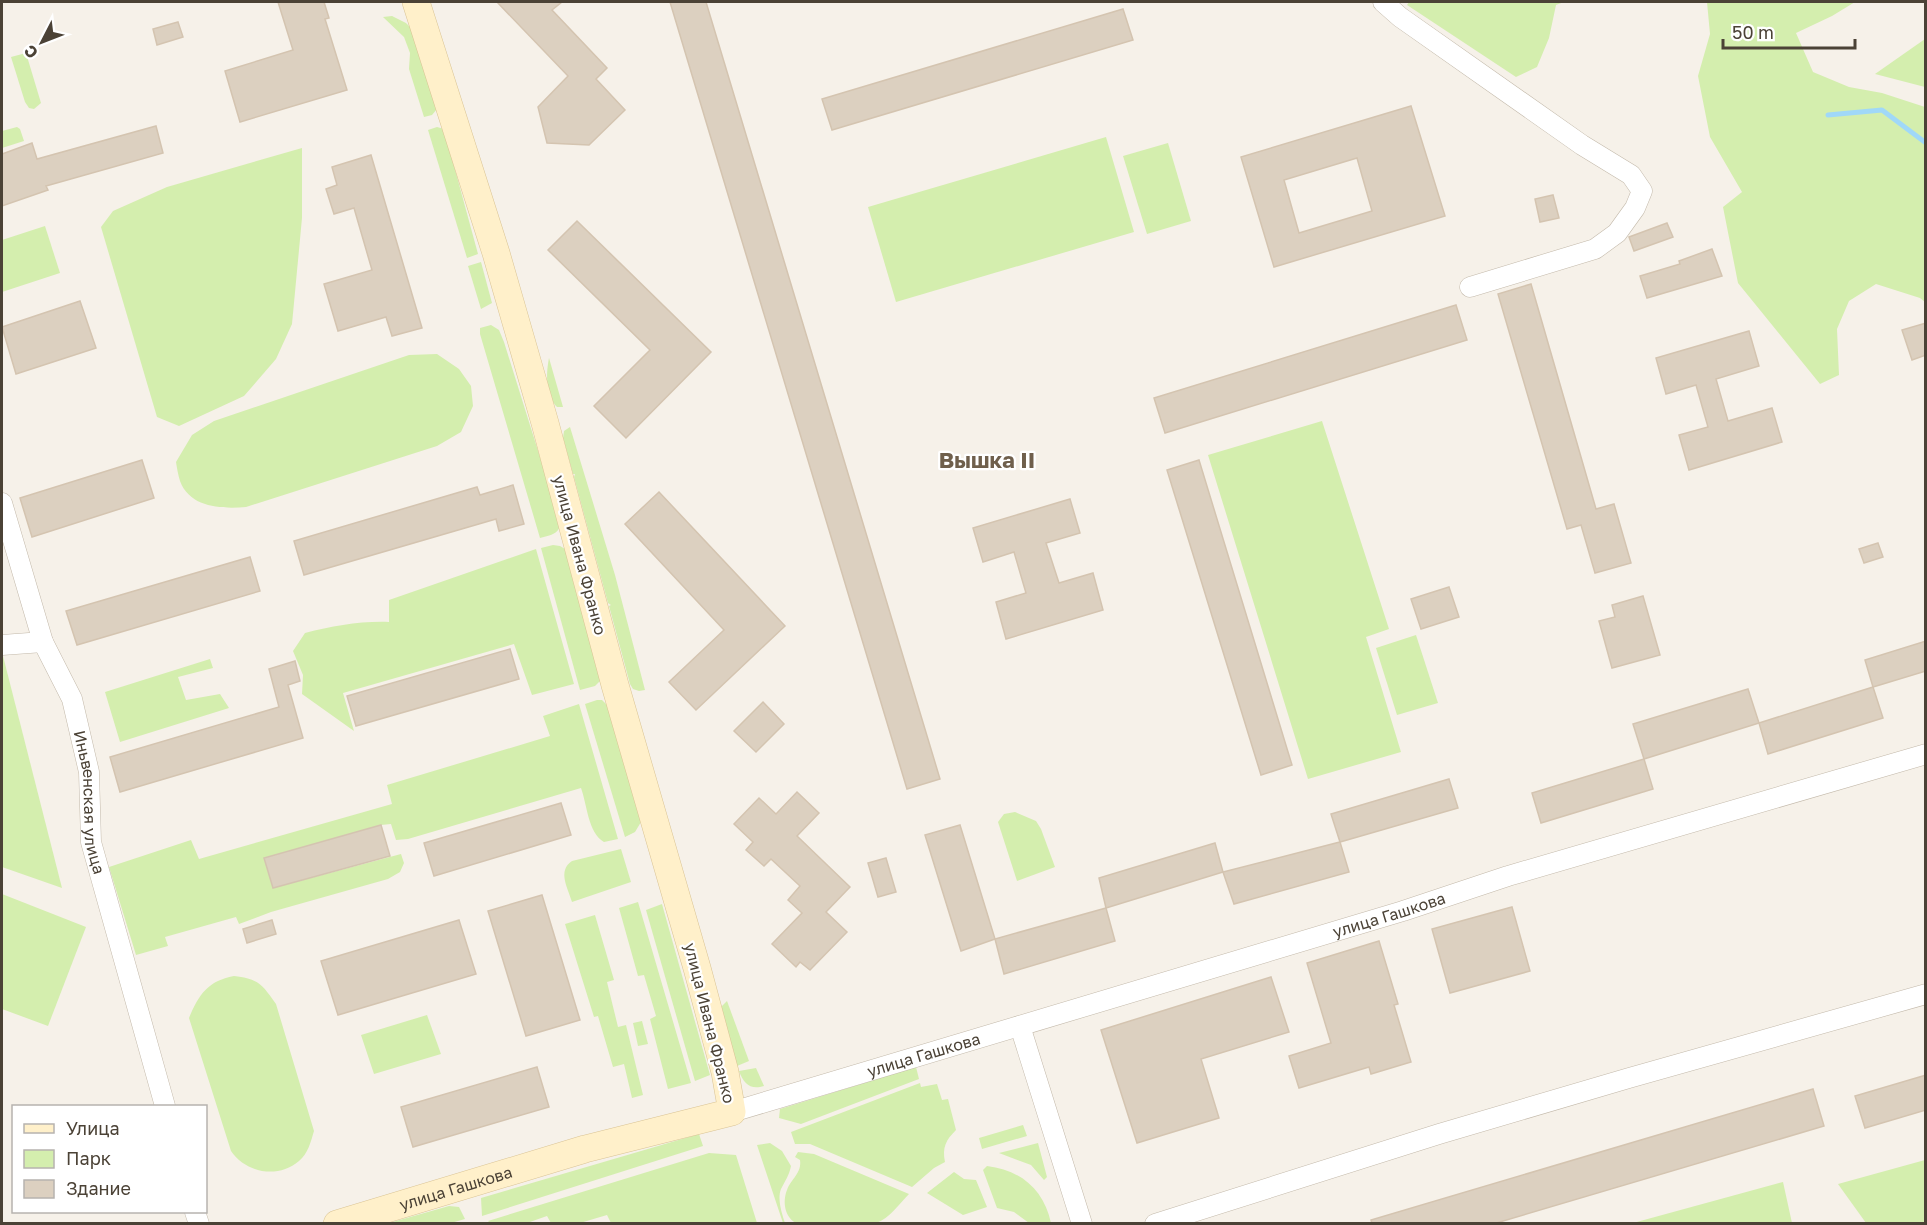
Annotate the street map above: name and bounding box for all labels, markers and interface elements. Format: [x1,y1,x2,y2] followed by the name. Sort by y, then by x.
[12,12,72,72] north arrow
[1723,12,1855,50] scale bar
[1732,21,1774,43] text: 50 m
[20,41,42,63] text: С
[939,446,1035,473] district label: Вышка II
[549,473,611,637] street label: улица Ивана Франко
[70,728,109,876] street label: Иньвенская улица
[1330,888,1448,942] street label: улица Гашкова
[680,941,740,1105] street label: улица Ивана Франко
[865,1028,982,1081] street label: улица Гашкова
[12,1105,207,1213] legend
[66,1117,120,1139] text: Улица
[66,1147,111,1169] text: Парк
[397,1162,515,1215] street label: улица Гашкова
[66,1177,131,1199] text: Здание

